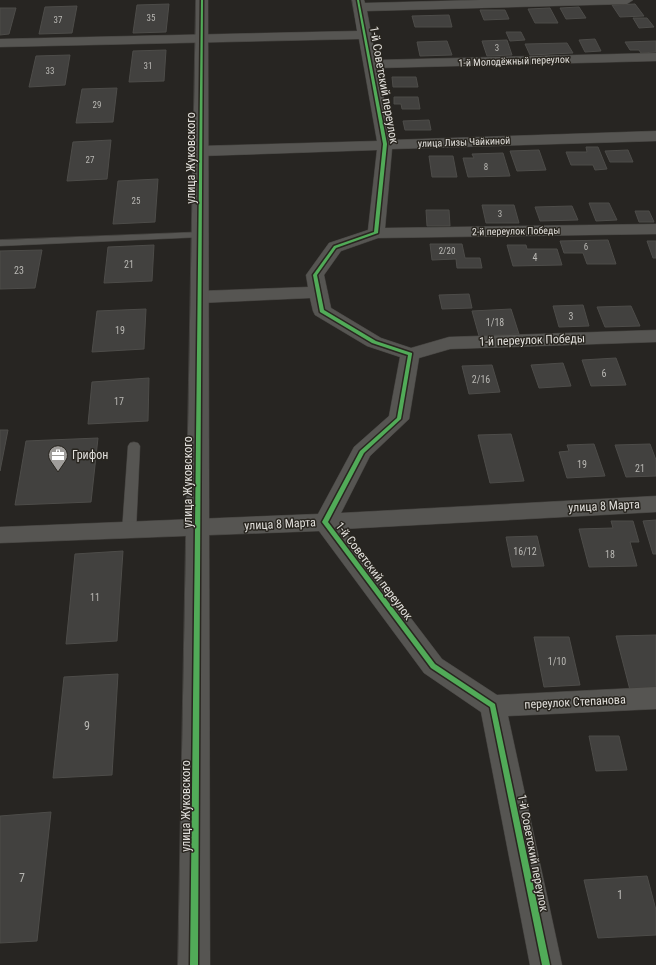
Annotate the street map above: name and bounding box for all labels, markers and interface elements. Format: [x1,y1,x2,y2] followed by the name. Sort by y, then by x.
[147,13,156,23] house number: 35
[54,15,63,25] house number: 37
[367,25,401,145] street label: 1-й Советский переулок
[495,43,499,53] house number: 3
[458,54,570,68] street label: 1-й Молодёжный переулок
[144,61,152,71] house number: 31
[46,66,54,76] house number: 33
[93,100,101,110] house number: 29
[184,112,198,204] street label: улица Жуковского
[418,135,510,149] street label: улица Лизы Чайкиной
[86,155,95,165] house number: 27
[484,162,488,172] house number: 8
[132,196,141,206] house number: 25
[498,209,502,219] house number: 3
[472,225,560,237] street label: 2-й переулок Победы
[584,242,588,252] house number: 6
[439,246,455,256] house number: 2/20
[533,252,538,263] house number: 4
[124,259,134,270] house number: 21
[14,265,24,276] house number: 23
[569,311,574,322] house number: 3
[486,317,504,328] house number: 1/18
[115,325,125,336] house number: 19
[479,331,585,349] street label: 1-й переулок Победы
[602,368,607,379] house number: 6
[472,374,490,385] house number: 2/16
[114,396,124,407] house number: 17
[181,436,195,528] street label: улица Жуковского
[47,444,69,472] office icon: Грифон
[72,448,108,462] place label: Грифон
[577,459,587,470] house number: 19
[635,463,645,474] house number: 21
[568,497,640,515] street label: улица 8 Марта
[244,515,316,533] street label: улица 8 Марта
[333,519,416,623] street label: 1-й Советский переулок
[513,546,537,557] house number: 16/12
[605,549,615,560] house number: 18
[90,592,100,603] house number: 11
[548,656,566,667] house number: 1/10
[524,692,626,712] street label: переулок Степанова
[84,719,90,733] house number: 9
[179,760,193,852] street label: улица Жуковского
[515,793,551,913] street label: 1-й Советский переулок
[19,871,25,885] house number: 7
[617,888,623,902] house number: 1

